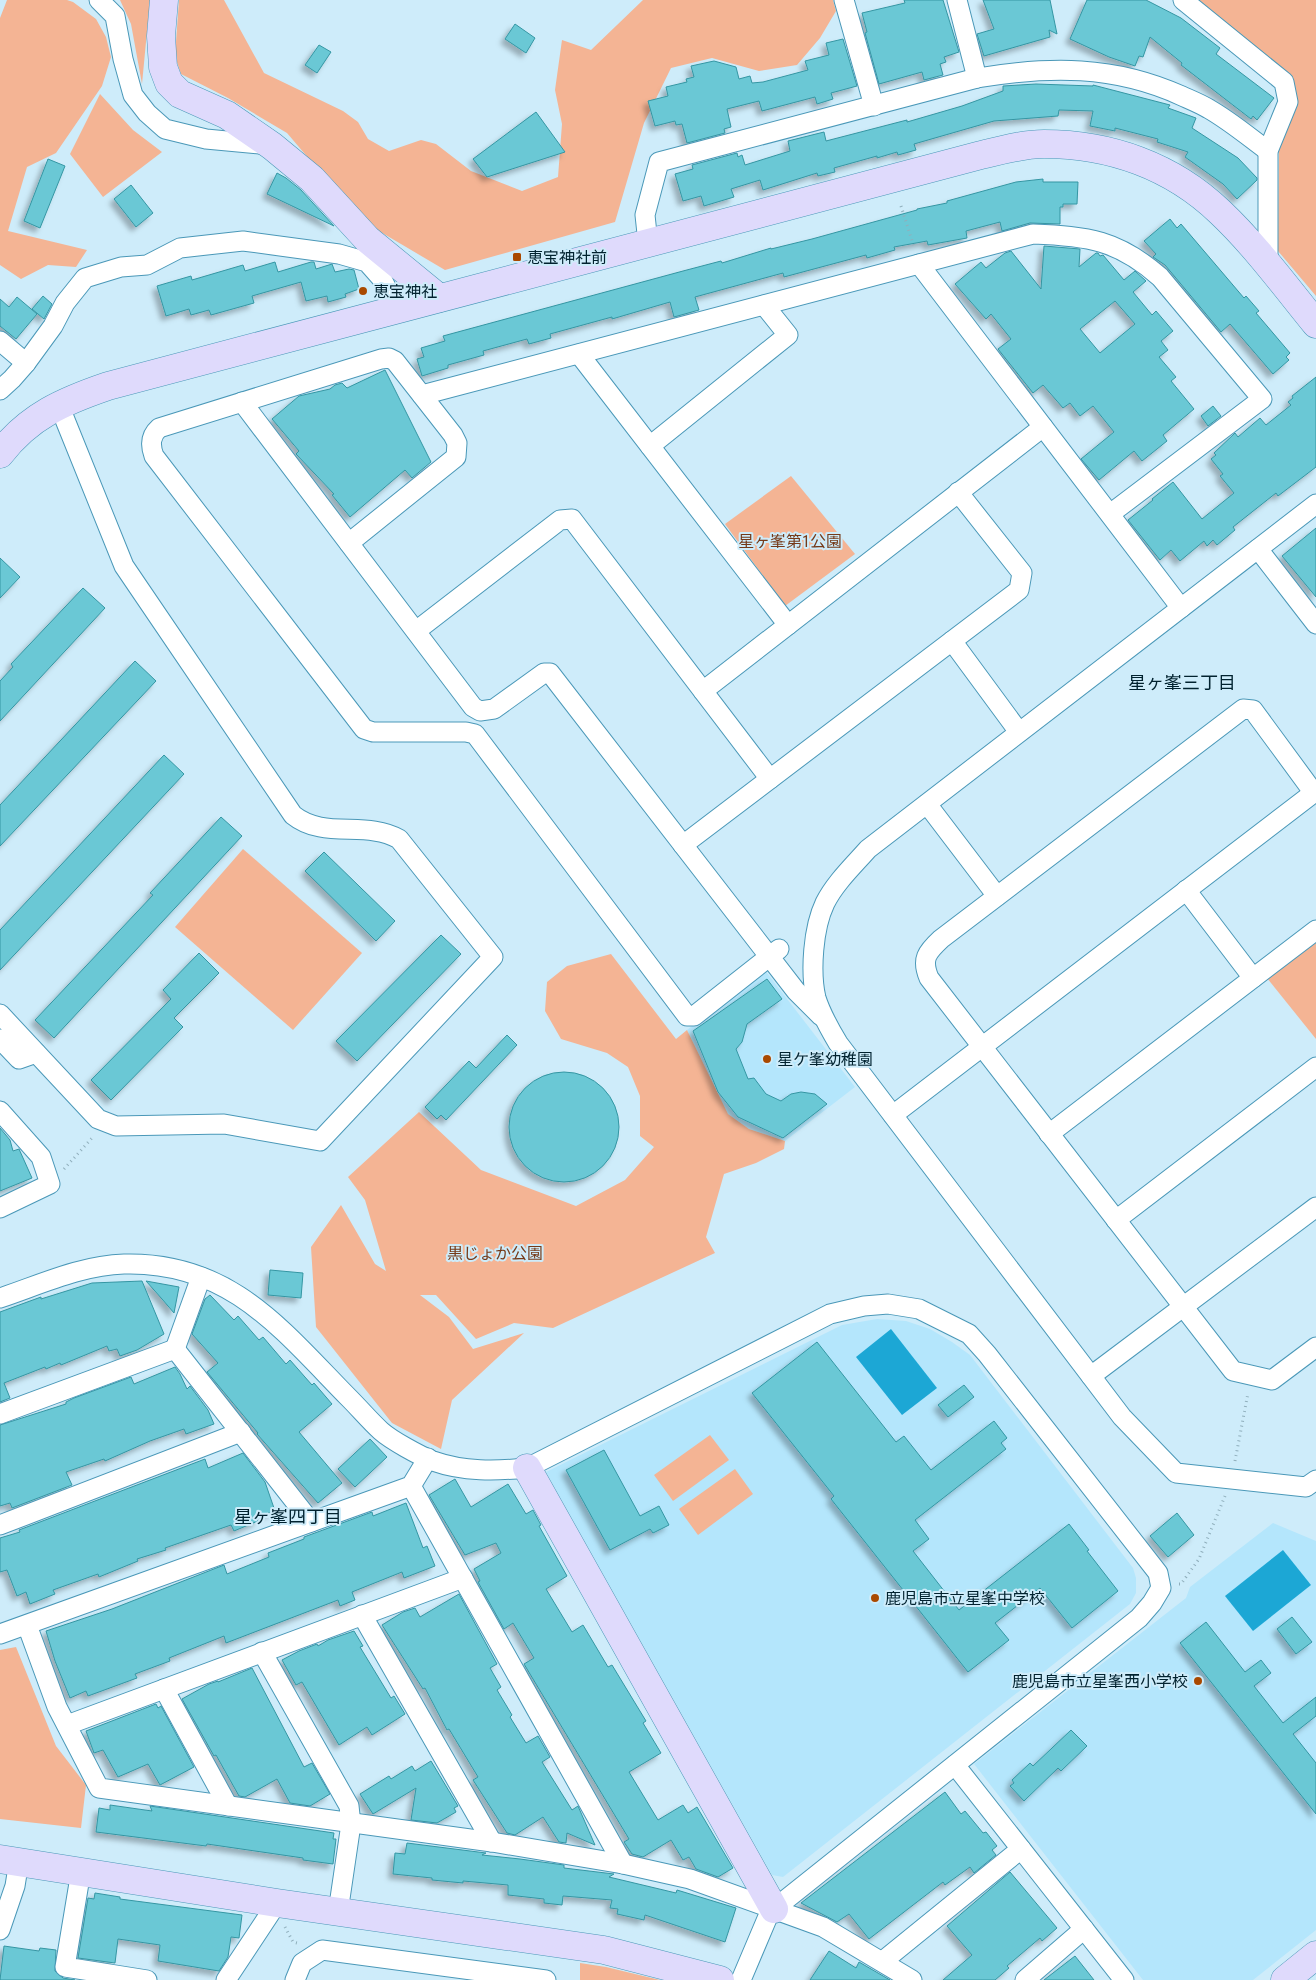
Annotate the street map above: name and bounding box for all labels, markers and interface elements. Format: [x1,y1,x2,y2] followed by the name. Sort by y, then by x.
[527,248,607,267] place label: 恵宝神社前
[511,251,523,263] marker: 恵宝神社前
[373,282,437,301] place label: 恵宝神社
[357,285,369,297] marker: 恵宝神社
[738,532,842,551] park label: 星ヶ峯第1公園
[1128,672,1236,693] district label: 星ヶ峯三丁目
[777,1050,873,1069] place label: 星ケ峯幼稚園
[761,1053,773,1065] marker: 星ケ峯幼稚園
[447,1244,543,1263] park label: 黒じょか公園
[234,1506,342,1527] district label: 星ヶ峯四丁目
[885,1589,1045,1608] place label: 鹿児島市立星峯中学校
[869,1592,881,1604] marker: 鹿児島市立星峯中学校
[1012,1672,1188,1691] place label: 鹿児島市立星峯西小学校
[1192,1675,1204,1687] marker: 鹿児島市立星峯西小学校

